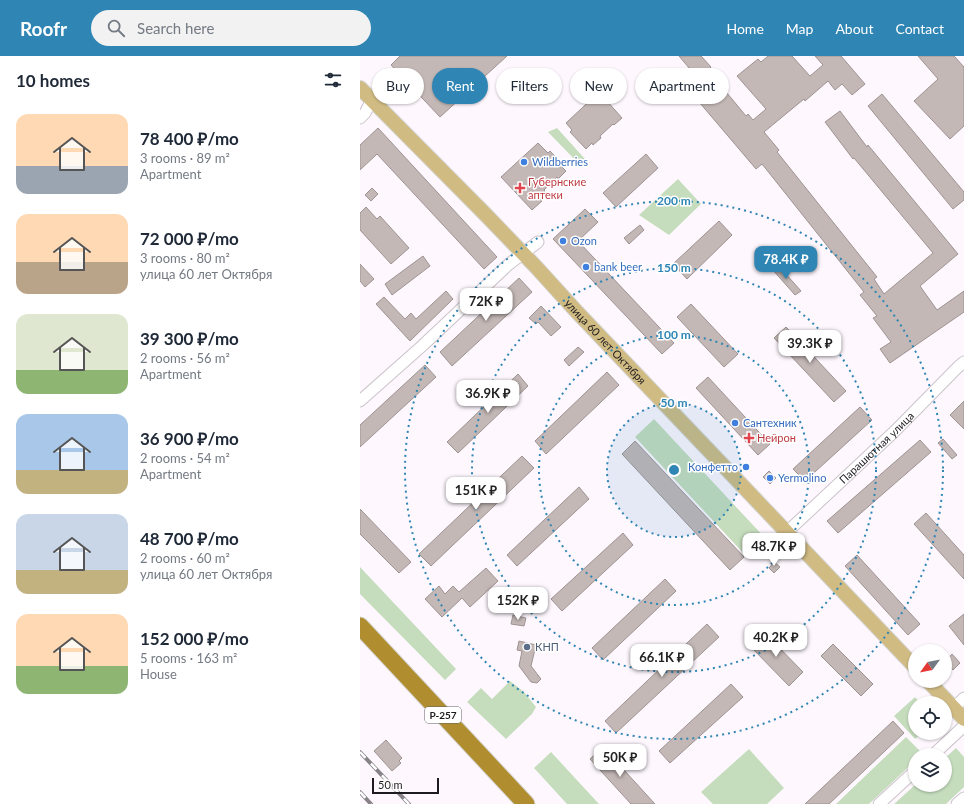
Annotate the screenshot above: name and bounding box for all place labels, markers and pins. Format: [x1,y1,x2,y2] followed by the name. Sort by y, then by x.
[532,155,588,168] place label: Wildberries
[519,157,529,167] marker: Wildberries
[528,175,586,201] place label: Губернские аптеки
[515,183,525,193] marker: Губернские аптеки
[571,234,597,247] place label: Ozon
[558,236,568,246] marker: Ozon
[749,246,823,280] pin: 78.4K ₽
[594,260,642,273] place label: bank beer
[581,262,591,272] marker: bank beer
[458,288,514,322] pin: 72K ₽
[773,330,847,364] pin: 39.3K ₽
[451,380,525,414] pin: 36.9K ₽
[743,416,797,429] place label: Сантехник
[730,418,740,428] marker: Сантехник
[757,431,796,444] place label: Нейрон
[744,433,754,443] marker: Нейрон
[688,460,738,473] place label: Конфетто
[741,462,751,472] marker: Конфетто
[667,463,681,477] centre of rings
[778,471,826,484] place label: Yermolino
[765,473,775,483] marker: Yermolino
[443,477,509,511] pin: 151K ₽
[737,533,811,567] pin: 48.7K ₽
[485,587,551,621] pin: 152K ₽
[739,624,813,658] pin: 40.2K ₽
[535,640,559,653] place label: КНП
[522,642,532,652] marker: КНП
[625,644,699,678] pin: 66.1K ₽
[592,744,648,778] pin: 50K ₽

